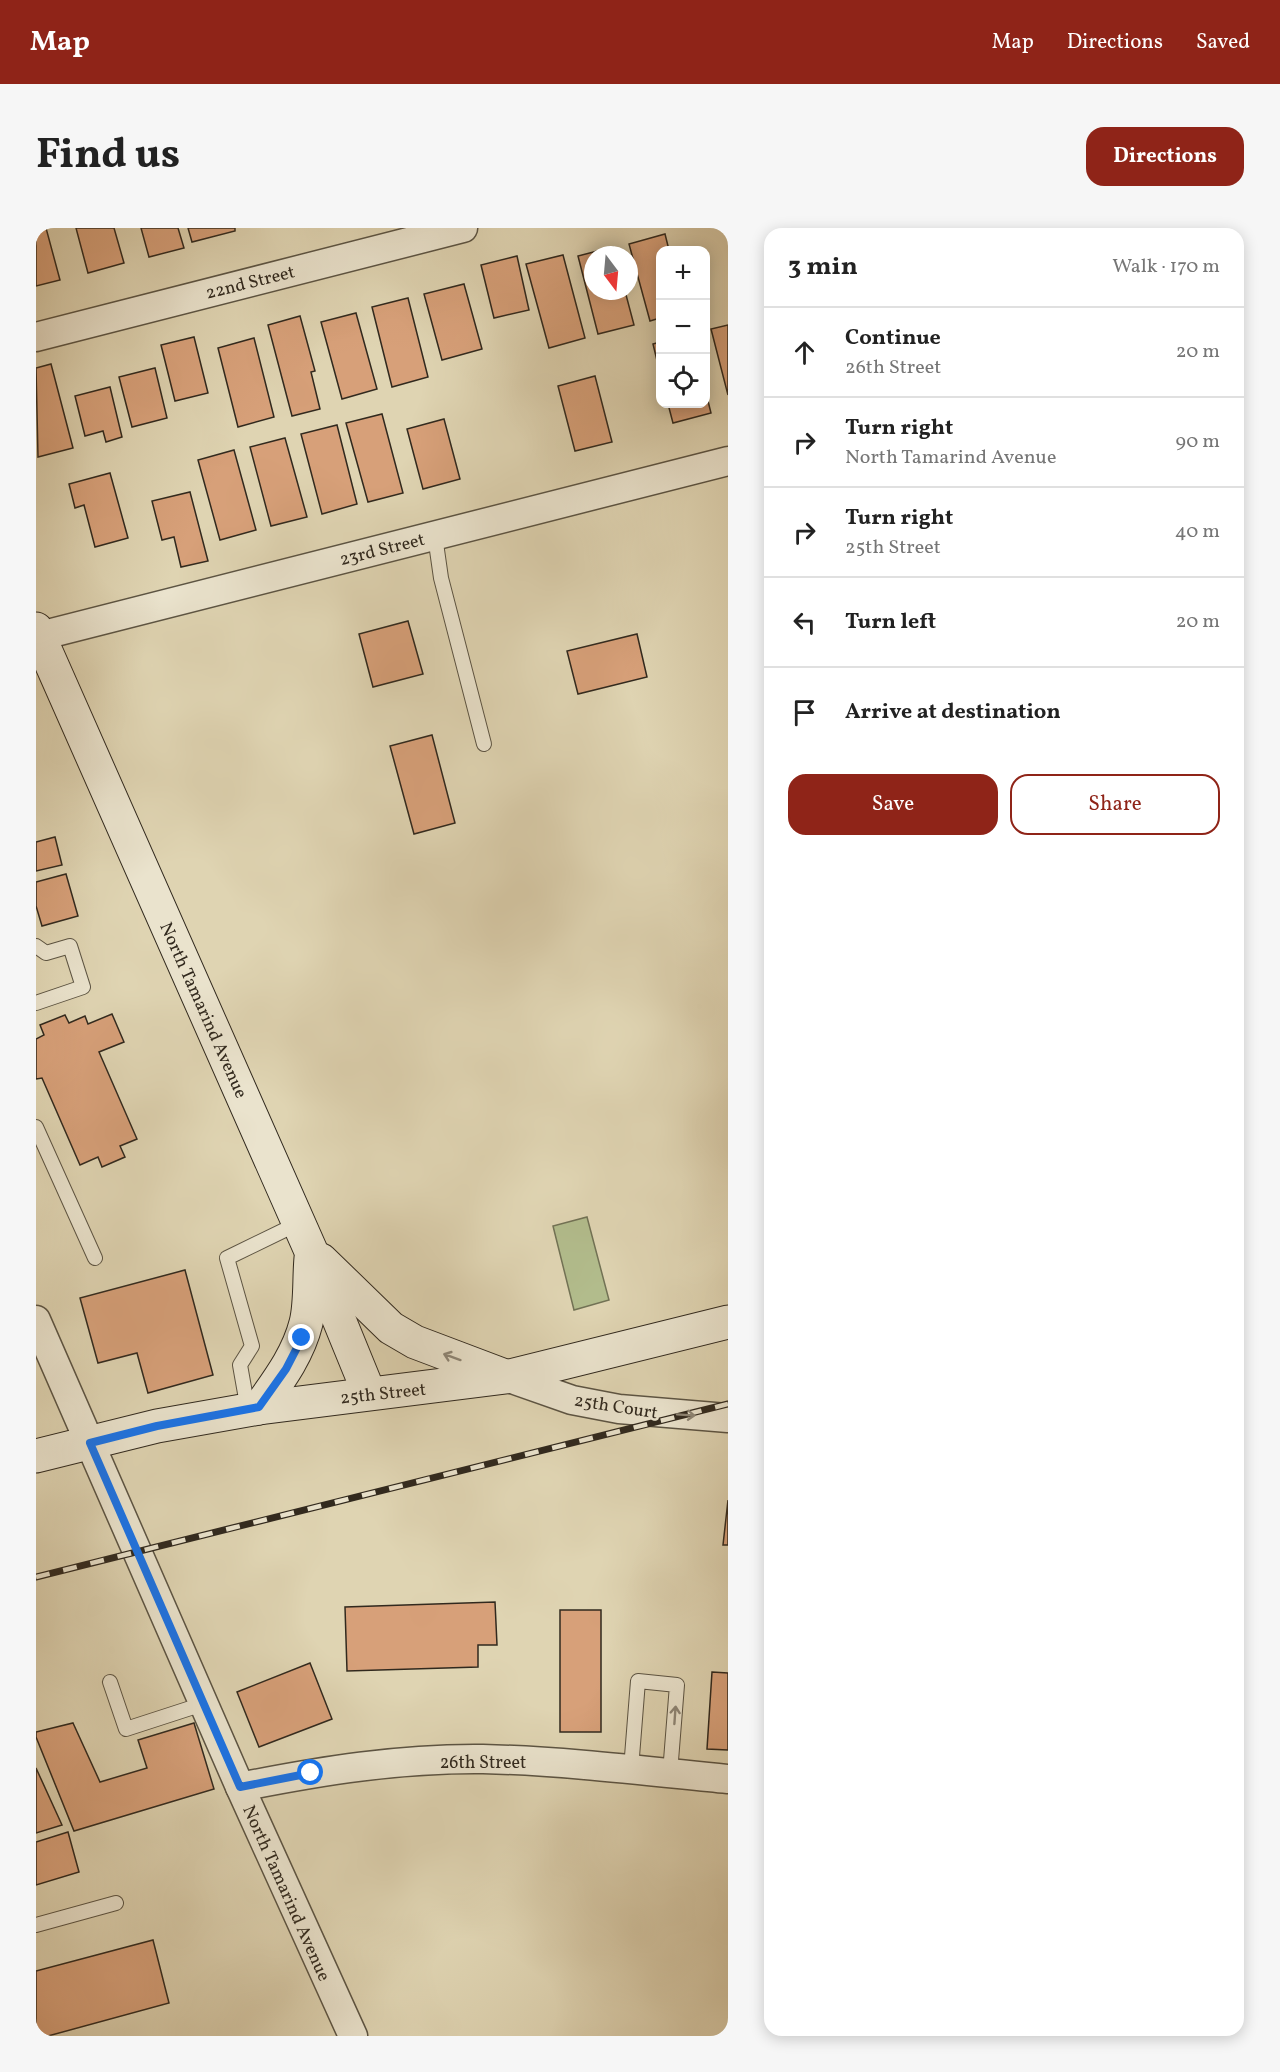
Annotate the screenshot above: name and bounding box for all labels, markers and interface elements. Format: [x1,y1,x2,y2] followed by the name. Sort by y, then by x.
[30,23,90,62] text: Map
[992,28,1034,57] text: Map
[1067,28,1163,57] text: Directions
[1196,28,1250,57] text: Saved
[36,127,180,186] text: Find us
[1086,127,1244,186] button: Directions
[584,246,638,300] north arrow
[656,246,710,408] map controls
[656,246,710,300] button: +
[788,249,858,285] text: 3 min
[1112,253,1220,281] text: Walk · 170 m
[203,260,298,307] street label: 22nd Street
[656,300,710,354] button: −
[845,323,941,354] text: Continue
[788,336,821,369] icon: ahead
[1176,338,1220,366] text: 20 m
[656,354,710,408] button: locate
[845,354,941,382] text: 26th Street
[845,413,953,444] text: Turn right
[788,426,821,459] icon: right
[1176,428,1220,456] text: 90 m
[845,444,1056,472] text: North Tamarind Avenue
[845,503,953,534] text: Turn right
[788,516,821,549] icon: right
[1175,518,1220,546] text: 40 m
[337,528,428,573] street label: 23rd Street
[845,534,941,562] text: 25th Street
[788,606,821,639] icon: left
[845,607,936,638] text: Turn left
[1176,608,1220,636] text: 20 m
[788,696,821,729] icon: arrive
[845,697,1061,728] text: Arrive at destination
[788,774,998,835] button: Save
[1010,774,1220,835] button: Share
[153,919,253,1103] street label: North Tamarind Avenue
[288,1324,314,1350] route end
[443,1350,461,1361] one-way arrow
[339,1378,427,1411] street label: 25th Street
[572,1389,659,1426] street label: 25th Court
[676,1410,695,1421] one-way arrow
[669,1705,680,1725] one-way arrow
[440,1751,526,1776] street label: 26th Street
[297,1759,323,1785] route start
[236,1802,336,1986] street label: North Tamarind Avenue

